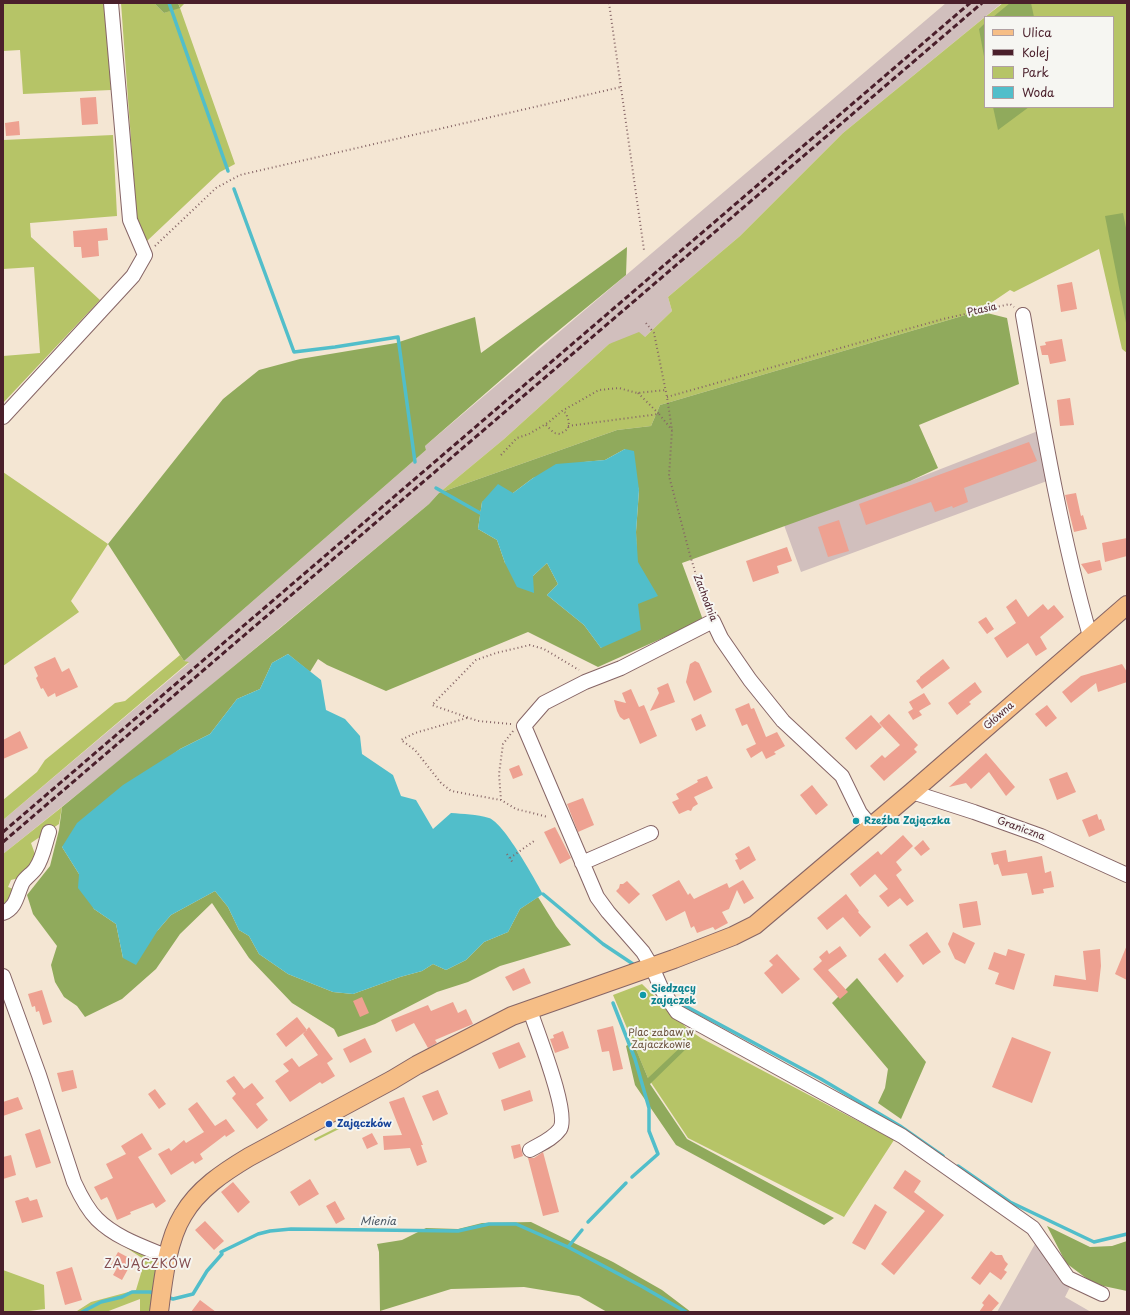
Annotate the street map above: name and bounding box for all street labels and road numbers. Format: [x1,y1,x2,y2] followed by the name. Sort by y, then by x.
[966,301,998,319] street label: Ptasia
[691,573,719,623] street label: Zachodnia
[981,700,1017,732] street label: Główna
[995,815,1047,843] street label: Graniczna

